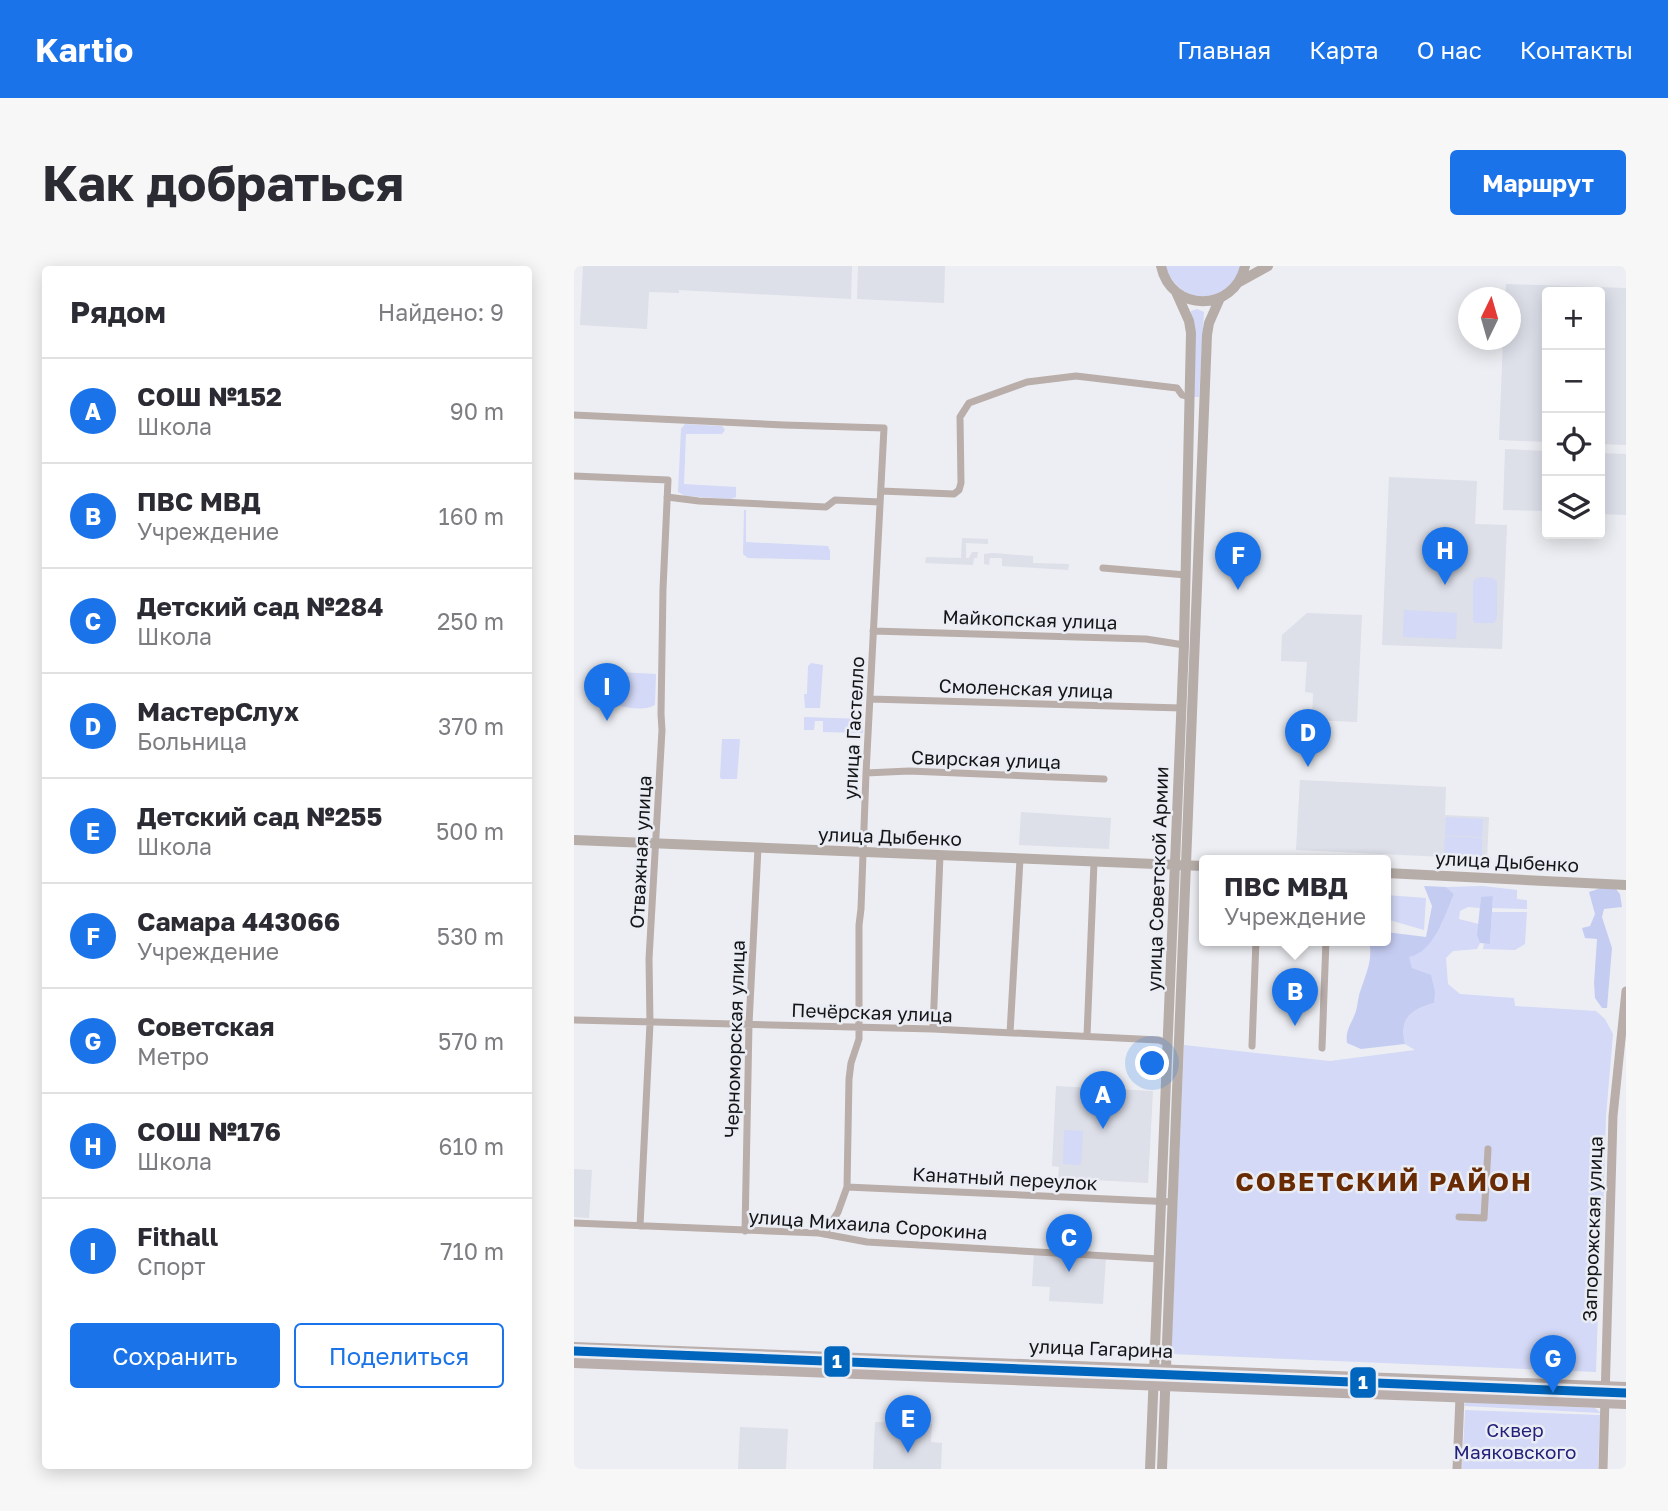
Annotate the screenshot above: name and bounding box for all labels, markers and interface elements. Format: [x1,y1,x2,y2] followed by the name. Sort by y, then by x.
[35,30,133,69] text: Kartio
[1177,35,1271,64] text: Главная
[1309,35,1379,64] text: Карта
[1417,35,1482,64] text: О нас
[1520,35,1633,64] text: Контакты
[1450,150,1626,215] button: Маршрут
[42,153,404,212] text: Как добраться
[1458,287,1521,350] north arrow
[1542,287,1605,539] map controls
[1542,287,1605,350] button: +
[70,294,166,330] text: Рядом
[378,298,504,326] text: Найдено: 9
[1542,350,1605,413] button: −
[137,381,282,412] text: СОШ №152
[85,397,101,425] text: A
[450,397,504,425] text: 90 m
[137,412,212,440] text: Школа
[1542,413,1605,476] button: locate
[1542,476,1605,539] button: layers
[137,486,261,517] text: ПВС МВД
[85,502,101,530] text: B
[439,502,504,530] text: 160 m
[137,517,279,545] text: Учреждение
[1422,527,1468,585] pin: H
[1215,532,1261,590] pin: F
[137,591,384,622] text: Детский сад №284
[942,604,1118,634] street label: Майкопская улица
[85,607,101,635] text: C
[437,607,504,635] text: 250 m
[137,622,212,650] text: Школа
[838,656,868,800] street label: улица Гастелло
[584,663,630,721] pin: I
[938,673,1114,703] street label: Смоленская улица
[137,696,299,727] text: МастерСлух
[1285,709,1331,767] pin: D
[85,712,101,740] text: D
[438,712,504,740] text: 370 m
[137,727,247,755] text: Больница
[911,745,1061,773] street label: Свирская улица
[1142,766,1172,992] street label: улица Советской Армии
[624,775,656,929] street label: Отважная улица
[137,801,382,832] text: Детский сад №255
[86,817,100,845] text: E
[436,817,504,845] text: 500 m
[818,822,962,850] street label: улица Дыбенко
[137,832,212,860] text: Школа
[1434,846,1580,876] street label: улица Дыбенко
[1199,855,1391,946] popup
[1224,871,1348,902] text: ПВС МВД
[1224,902,1366,930] text: Учреждение
[137,906,340,937] text: Самара 443066
[86,922,100,950] text: F
[437,922,504,950] text: 530 m
[137,937,279,965] text: Учреждение
[719,940,749,1138] street label: Черноморская улица
[1272,968,1318,1026] pin: B
[791,998,953,1026] street label: Печёрская улица
[137,1011,275,1042] text: Советская
[85,1027,101,1055] text: G
[438,1027,504,1055] text: 570 m
[137,1042,209,1070] text: Метро
[1135,1046,1169,1080] your location
[1080,1071,1126,1129] pin: A
[137,1116,281,1147] text: СОШ №176
[84,1132,102,1160] text: H
[439,1132,504,1160] text: 610 m
[1577,1136,1607,1322] street label: Запорожская улица
[137,1147,212,1175] text: Школа
[912,1162,1098,1194] street label: Канатный переулок
[1235,1166,1533,1197] district label: СОВЕТСКИЙ РАЙОН
[748,1204,988,1244] street label: улица Михаила Сорокина
[1046,1214,1092,1272] pin: C
[137,1221,218,1252] text: Fithall
[89,1237,97,1265] text: I
[440,1237,504,1265] text: 710 m
[137,1252,205,1280] text: Спорт
[70,1323,280,1388] button: Сохранить
[294,1323,504,1388] button: Поделиться
[1028,1334,1174,1362] street label: улица Гагарина
[1530,1335,1576,1393] pin: G
[823,1345,851,1378] line badge: 1
[832,1349,842,1372] text: 1
[1349,1366,1377,1399] line badge: 1
[1358,1370,1368,1393] text: 1
[885,1395,931,1453] pin: E
[1454,1418,1576,1463] park label: Сквер Маяковского

